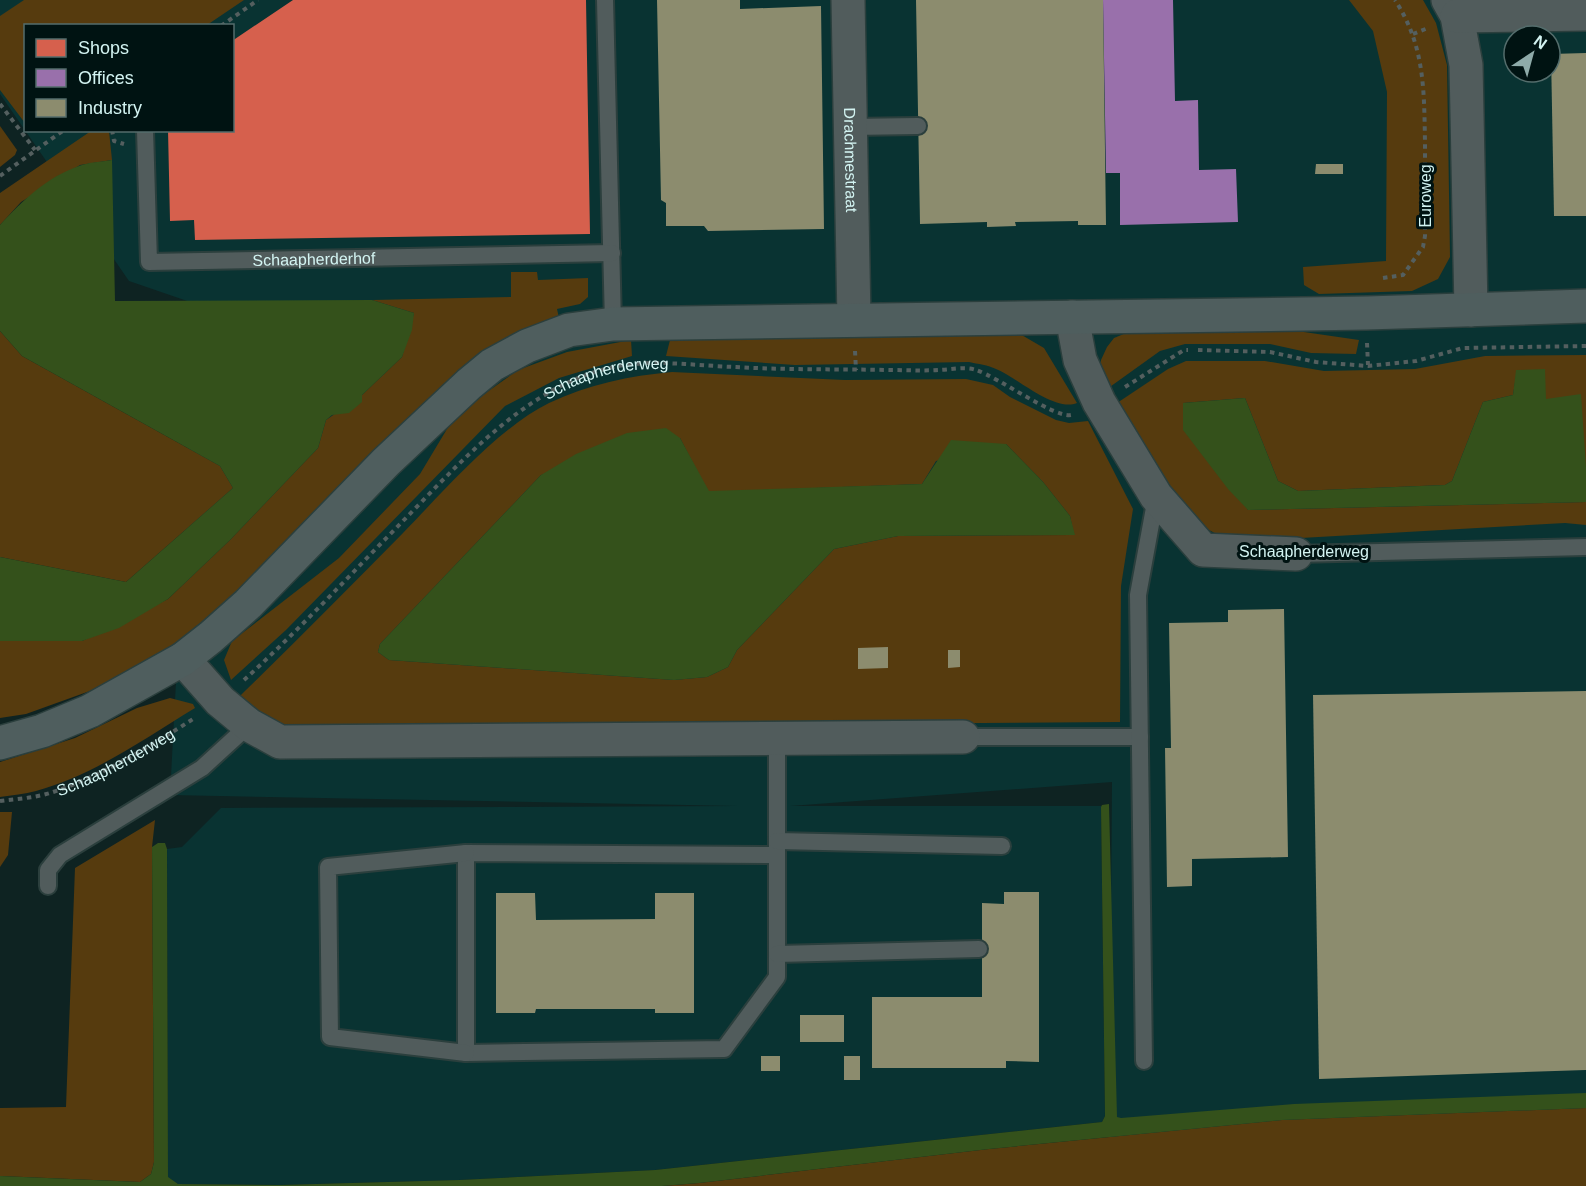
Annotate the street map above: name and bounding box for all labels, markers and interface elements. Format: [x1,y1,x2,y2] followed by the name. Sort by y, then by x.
[24,24,234,132] legend
[1502,24,1562,84] north arrow
[1531,32,1550,53] text: N
[78,38,129,58] text: Shops
[78,68,134,88] text: Offices
[78,98,142,118] text: Industry
[842,107,860,213] street label: Drachmestraat
[1417,164,1434,228] street label: Euroweg
[252,249,376,268] street label: Schaapherderhof
[540,355,669,402] street label: Schaapherderweg
[1239,543,1369,560] street label: Schaapherderweg
[54,725,177,799] street label: Schaapherderweg

